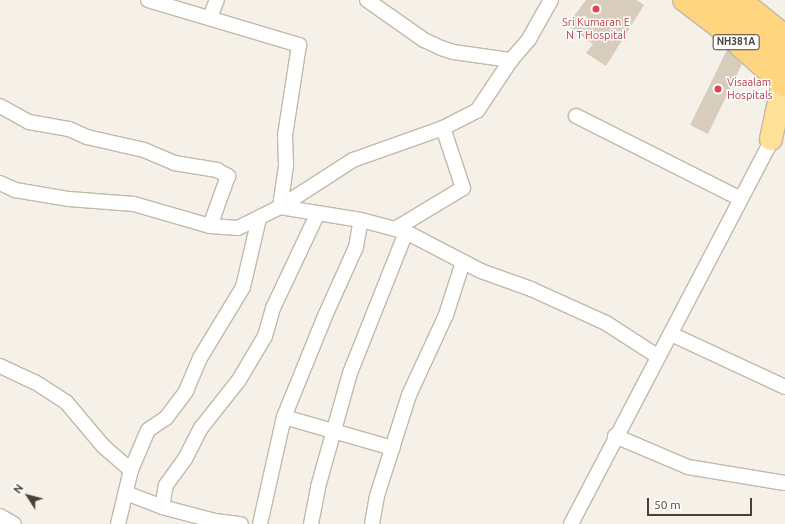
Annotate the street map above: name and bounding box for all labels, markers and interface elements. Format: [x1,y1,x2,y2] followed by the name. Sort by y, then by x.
[590,3,602,15] marker: Sri Kumaran E N T Hospital
[562,16,630,42] place label: Sri Kumaran E N T Hospital
[712,34,760,50] road number: NH381A
[727,76,773,102] place label: Visaalam Hospitals
[712,83,724,95] marker: Visaalam Hospitals
[8,476,48,516] north arrow
[11,482,26,496] text: N
[649,490,754,516] scale bar
[654,498,681,511] text: 50 m

